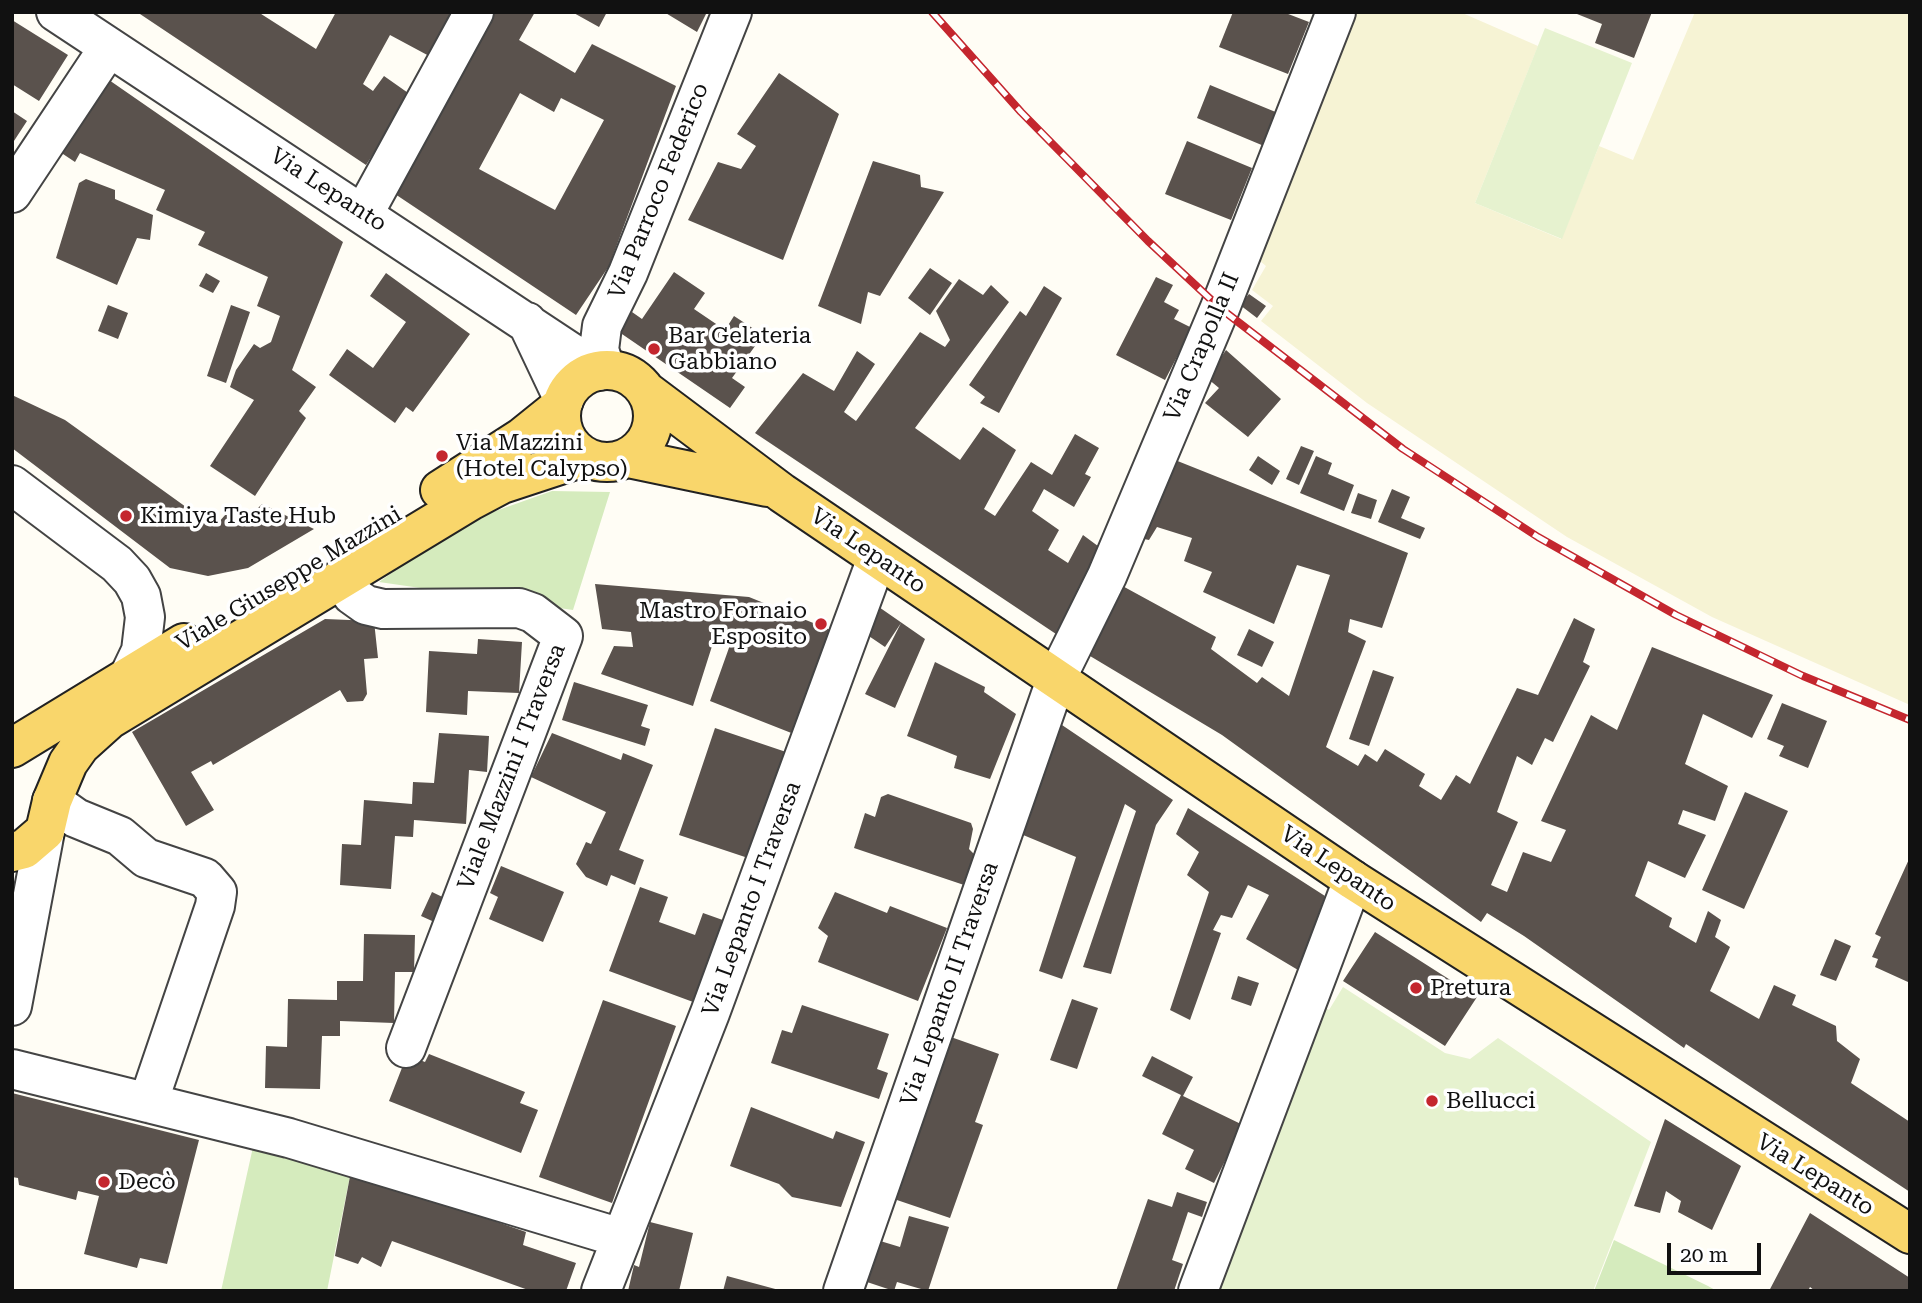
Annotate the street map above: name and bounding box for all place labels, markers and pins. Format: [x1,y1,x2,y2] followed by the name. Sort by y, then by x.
[668,322,811,376] place label: Bar Gelateria Gabbiano
[646,341,662,357] marker: Bar Gelateria Gabbiano
[456,429,628,483] place label: Via Mazzini (Hotel Calypso)
[434,448,450,464] marker: Via Mazzini (Hotel Calypso)
[140,502,336,530] place label: Kimiya Taste Hub
[118,508,134,524] marker: Kimiya Taste Hub
[639,597,807,651] place label: Mastro Fornaio Esposito
[813,616,829,632] marker: Mastro Fornaio Esposito
[1430,974,1511,1002] place label: Pretura
[1408,980,1424,996] marker: Pretura
[1446,1087,1536,1115] place label: Bellucci
[1424,1093,1440,1109] marker: Bellucci
[118,1168,176,1196] place label: Decò
[96,1174,112,1190] marker: Decò

